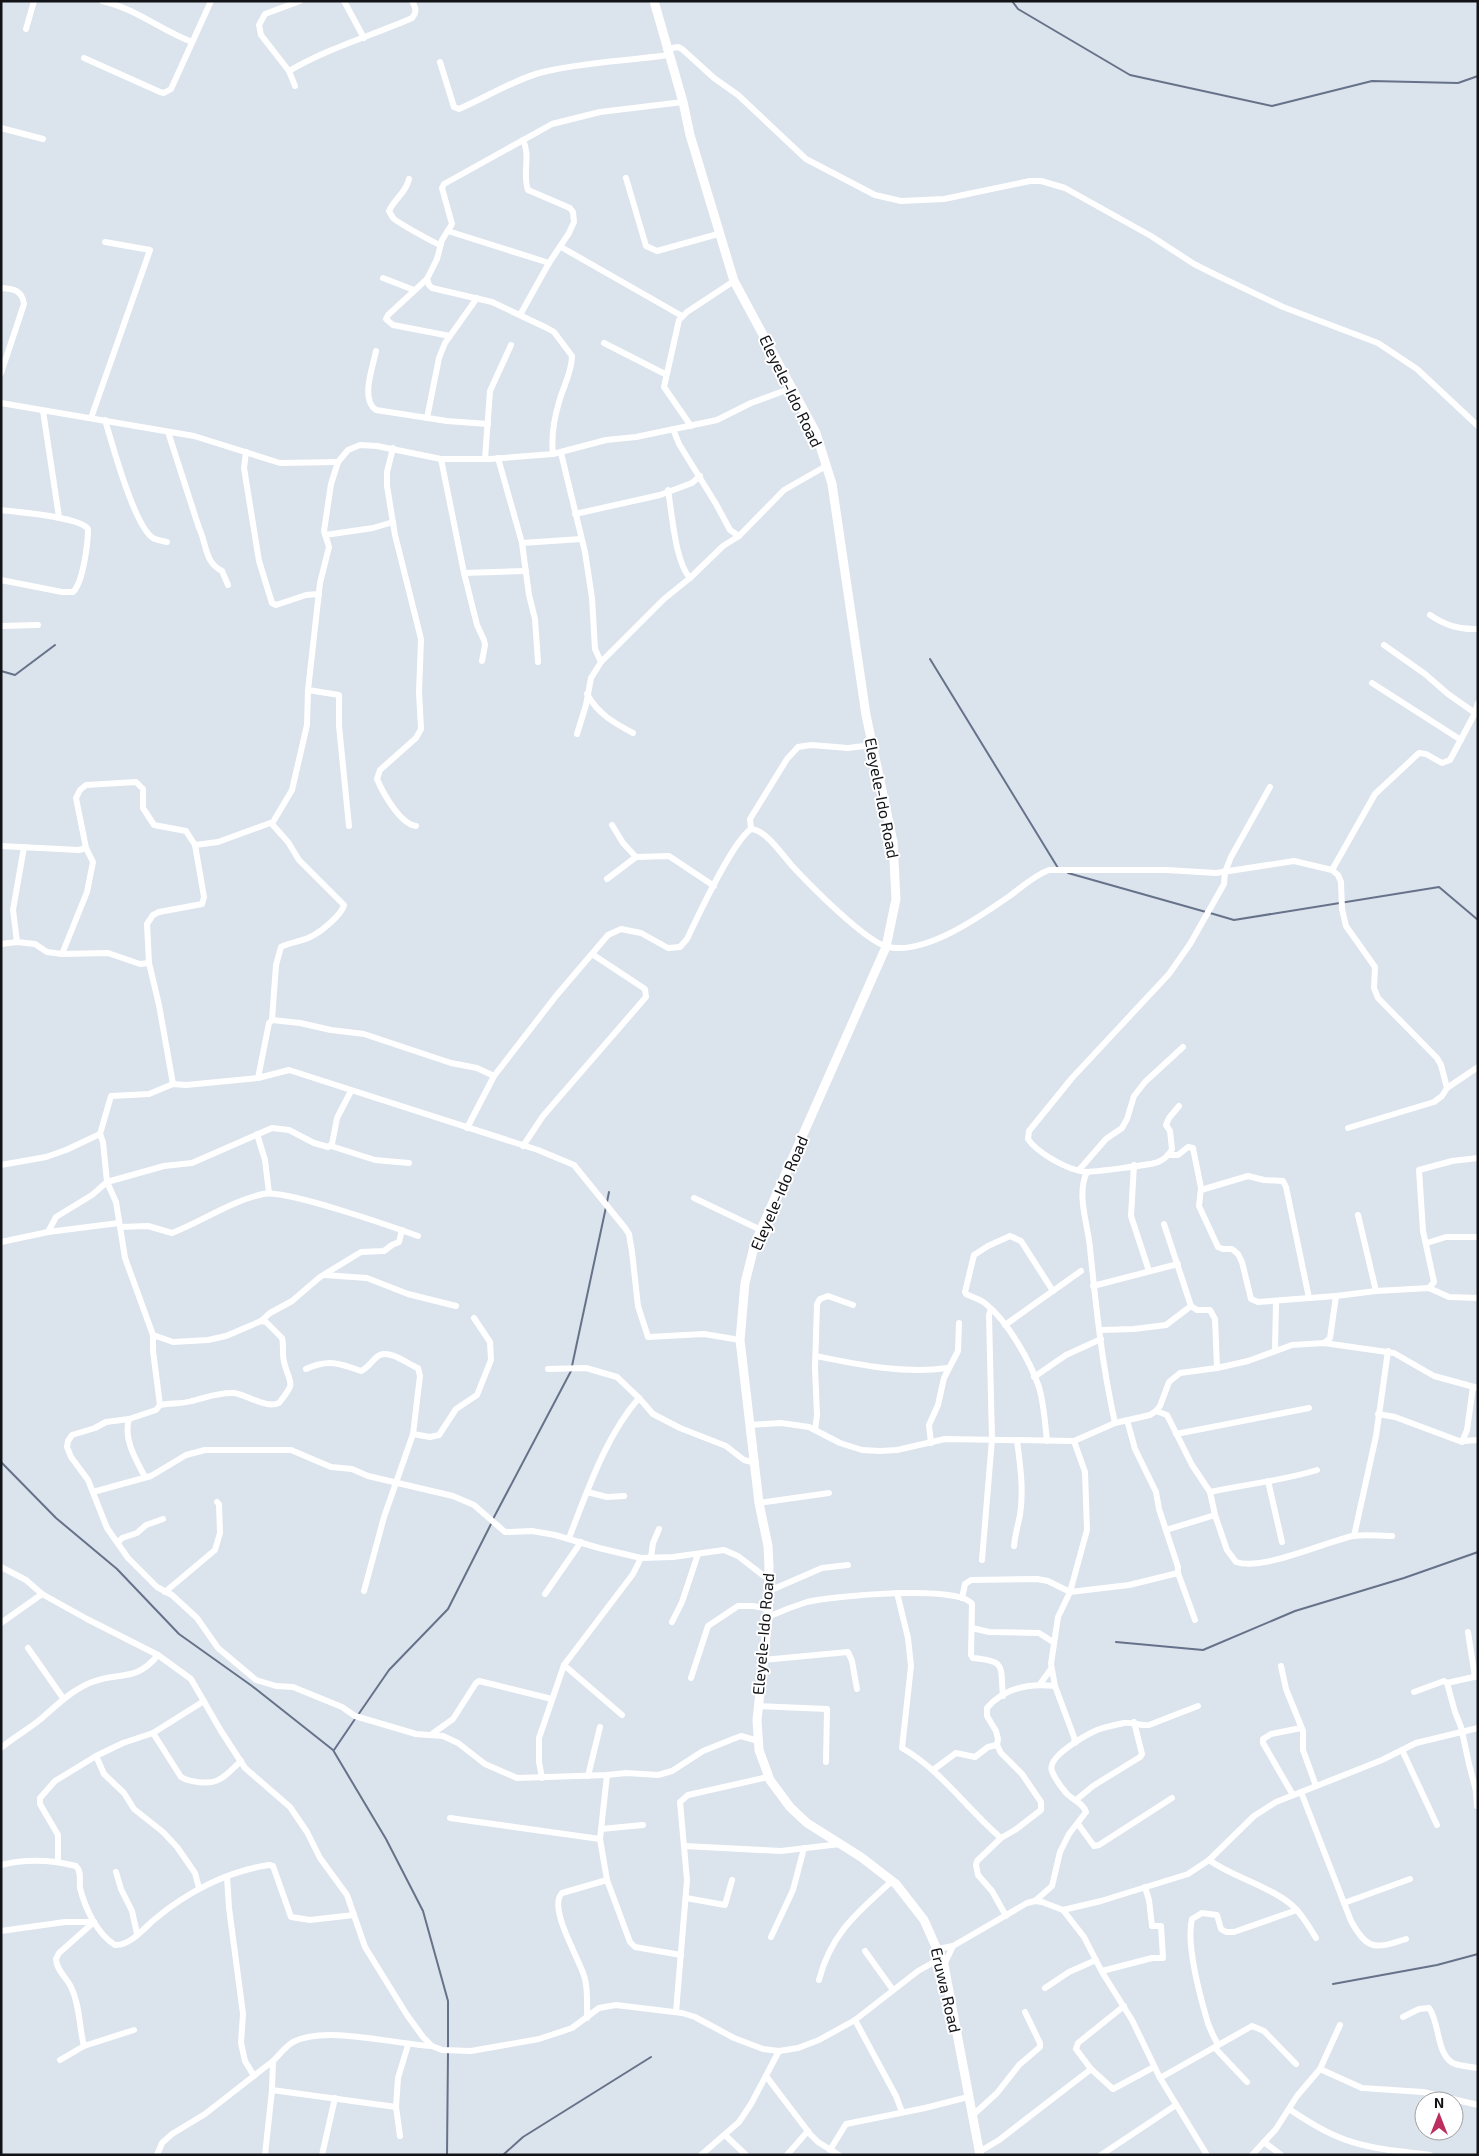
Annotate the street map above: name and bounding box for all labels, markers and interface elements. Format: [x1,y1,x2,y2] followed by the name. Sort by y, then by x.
[756,332,827,450] street label: Eleyele-Ido Road
[861,736,904,860] street label: Eleyele-Ido Road
[746,1133,811,1253] street label: Eleyele-Ido Road
[748,1572,777,1696] street label: Eleyele-Ido Road
[927,1945,966,2034] street label: Eruwa Road
[1414,2091,1464,2141] north arrow
[1434,2094,1444,2111] text: N

